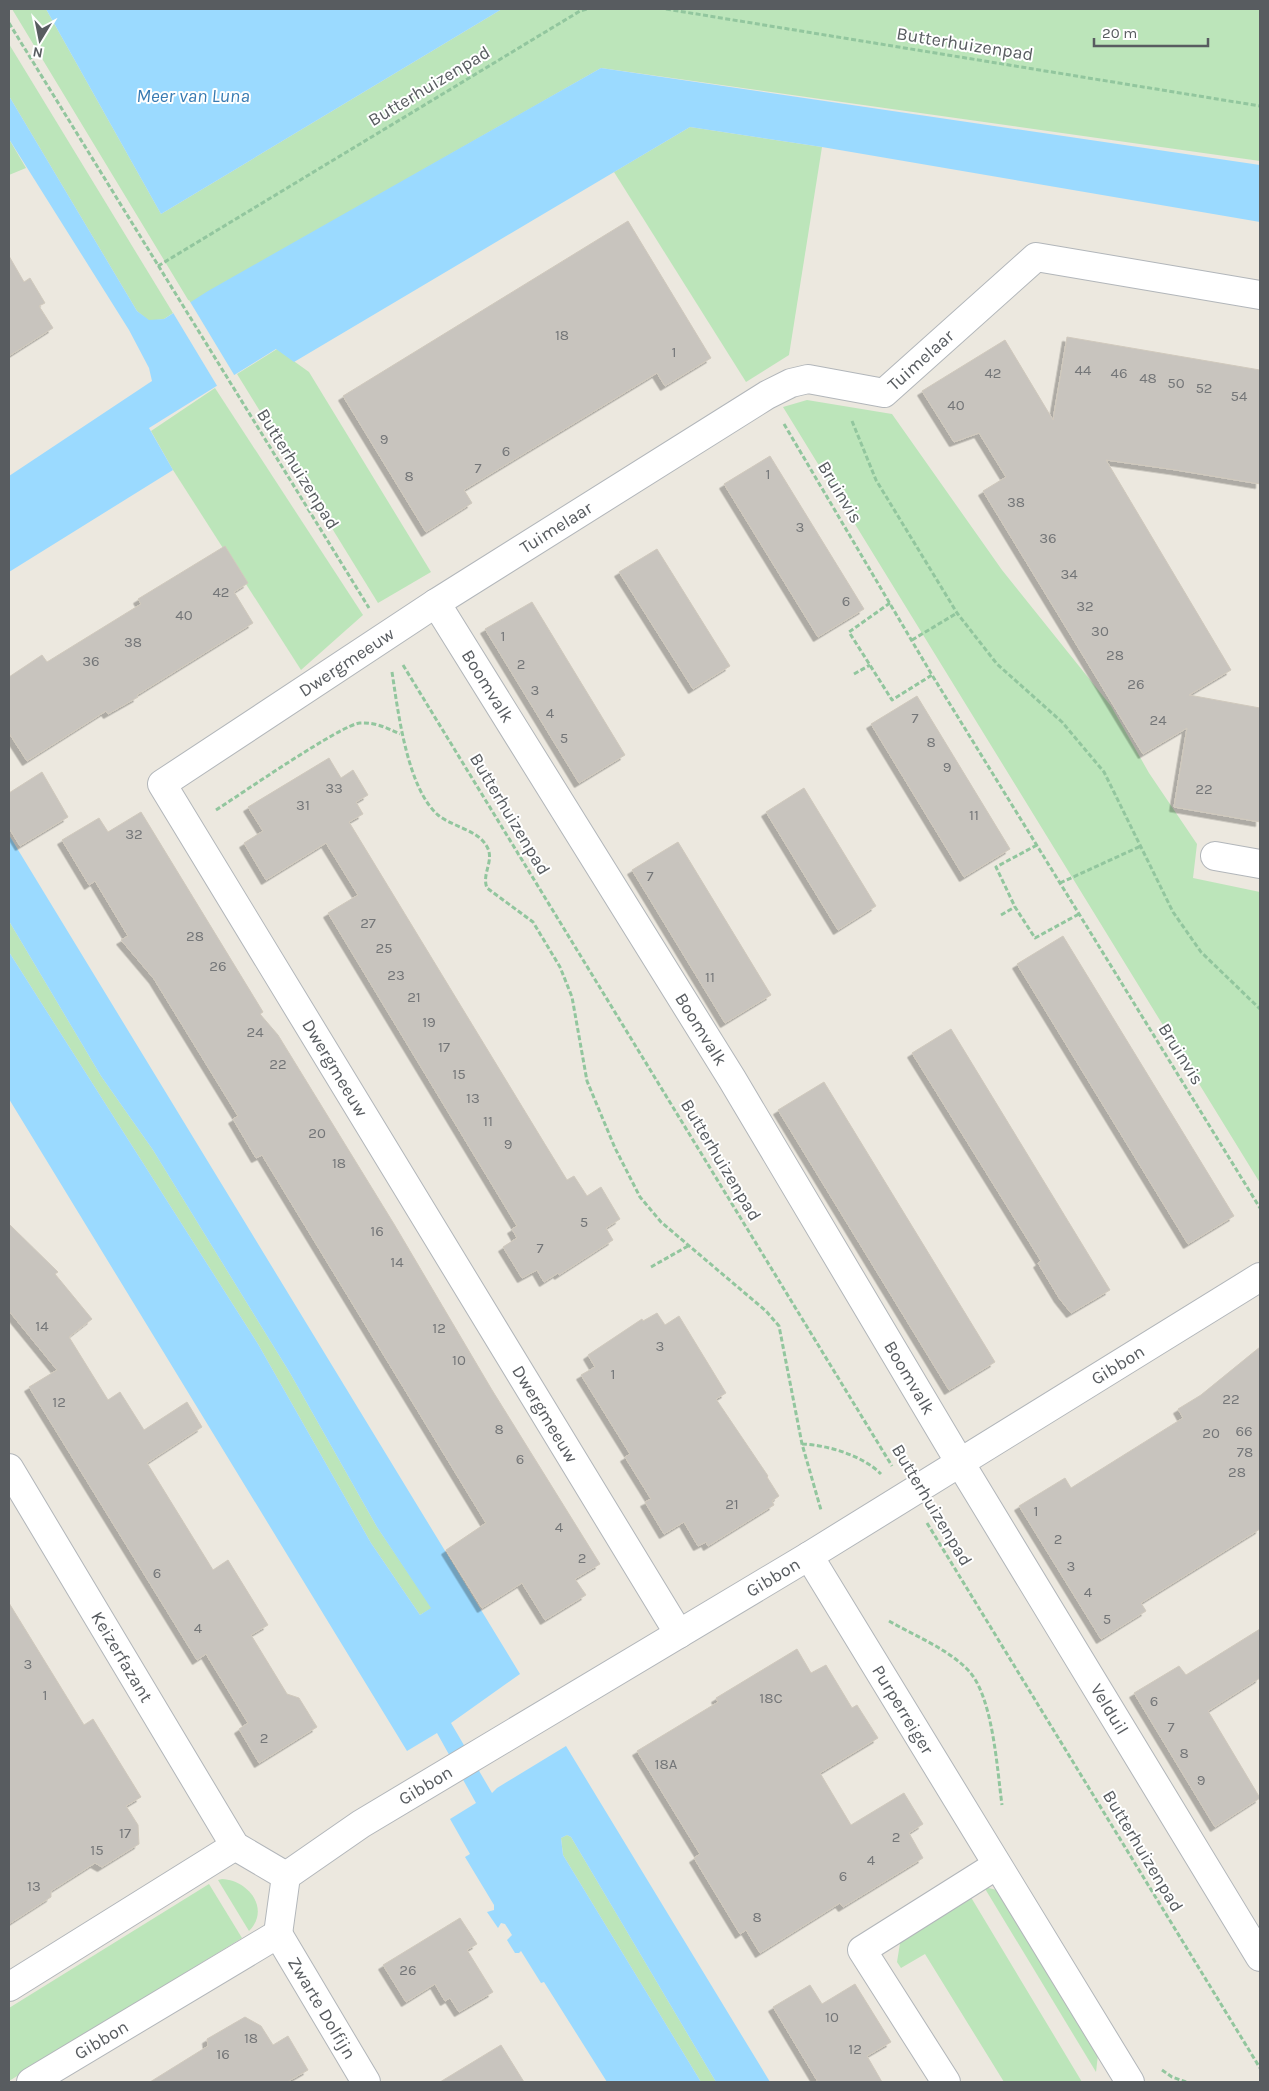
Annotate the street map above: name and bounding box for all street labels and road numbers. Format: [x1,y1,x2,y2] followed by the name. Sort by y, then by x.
[895,22,1035,66] street label: Butterhuizenpad
[364,41,494,131] street label: Butterhuizenpad
[883,324,959,396] street label: Tuimelaar
[252,405,344,533] street label: Butterhuizenpad
[813,457,867,527] street label: Bruinvis
[516,496,597,559] street label: Tuimelaar
[295,623,398,702] street label: Dwergmeeuw
[457,646,519,727] street label: Boomvalk
[465,749,555,879] street label: Butterhuizenpad
[670,989,732,1070] street label: Boomvalk
[297,1015,373,1121] street label: Dwergmeeuw
[1153,1019,1209,1089] street label: Bruinvis
[676,1095,766,1225] street label: Butterhuizenpad
[879,1337,940,1419] street label: Boomvalk
[1087,1340,1149,1390] street label: Gibbon
[507,1361,583,1467] street label: Dwergmeeuw
[887,1440,977,1570] street label: Butterhuizenpad
[742,1553,804,1602] street label: Gibbon
[86,1607,158,1706] street label: Keizerfazant
[867,1661,939,1759] street label: Purperreiger
[1086,1679,1133,1739] street label: Velduil
[395,1761,457,1810] street label: Gibbon
[1098,1786,1188,1916] street label: Butterhuizenpad
[283,1953,361,2063] street label: Zwarte Dolfijn
[70,2015,132,2064] street label: Gibbon

